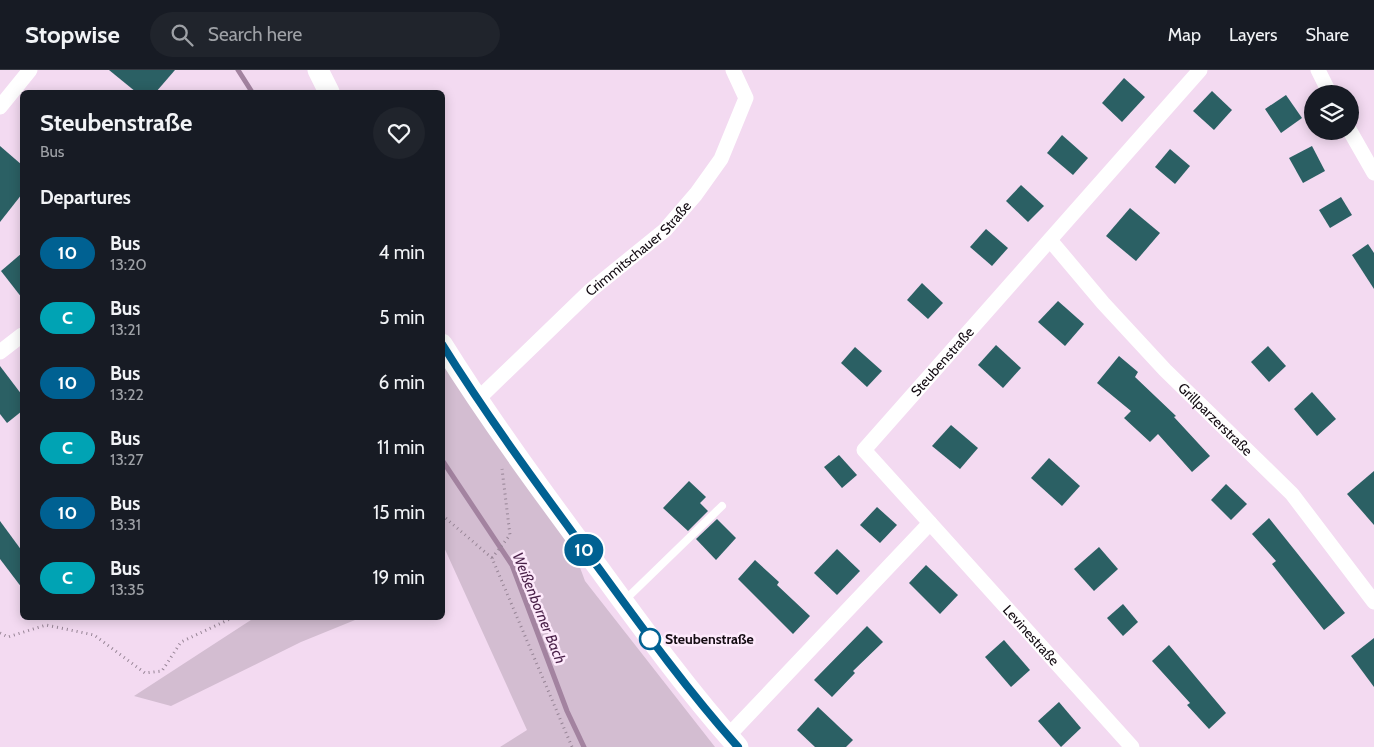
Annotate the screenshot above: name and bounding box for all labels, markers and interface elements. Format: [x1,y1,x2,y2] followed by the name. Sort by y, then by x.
[150,12,500,57] search box
[25,20,120,49] text: Stopwise
[168,21,196,49] icon: search
[208,23,302,46] text: Search here
[1168,24,1201,46] text: Map
[1229,24,1278,46] text: Layers
[1306,24,1349,46] text: Share
[1304,85,1359,140] map controls
[1304,85,1359,140] button: layers
[373,107,425,159] button: heart
[40,108,192,137] text: Steubenstraße
[40,142,64,161] text: Bus
[40,186,131,209] text: Departures
[581,197,695,300] street label: Crimmitschauer Straße
[110,232,140,255] text: Bus
[378,241,425,264] text: 4 min
[58,242,77,264] text: 10
[110,255,147,274] text: 13:20
[110,297,140,320] text: Bus
[379,306,425,329] text: 5 min
[62,307,73,329] text: C
[110,320,141,339] text: 13:21
[907,323,978,400] street label: Steubenstraße
[110,362,140,385] text: Bus
[379,371,425,394] text: 6 min
[58,372,77,394] text: 10
[1174,379,1256,460] street label: Grillparzerstraße
[110,385,144,404] text: 13:22
[110,427,140,450] text: Bus
[377,436,425,459] text: 11 min
[62,437,73,459] text: C
[110,450,144,469] text: 13:27
[110,492,140,515] text: Bus
[373,501,425,524] text: 15 min
[58,502,77,524] text: 10
[110,515,141,534] text: 13:31
[562,534,606,566] line badge: 10
[574,539,594,561] text: 10
[508,550,570,666] water label: Weißenborner Bach
[110,557,140,580] text: Bus
[372,566,425,589] text: 19 min
[62,567,73,589] text: C
[110,580,145,599] text: 13:35
[999,601,1063,669] street label: Levinestraße
[639,628,661,650] marker: Steubenstraße
[665,630,754,648] place label: Steubenstraße

